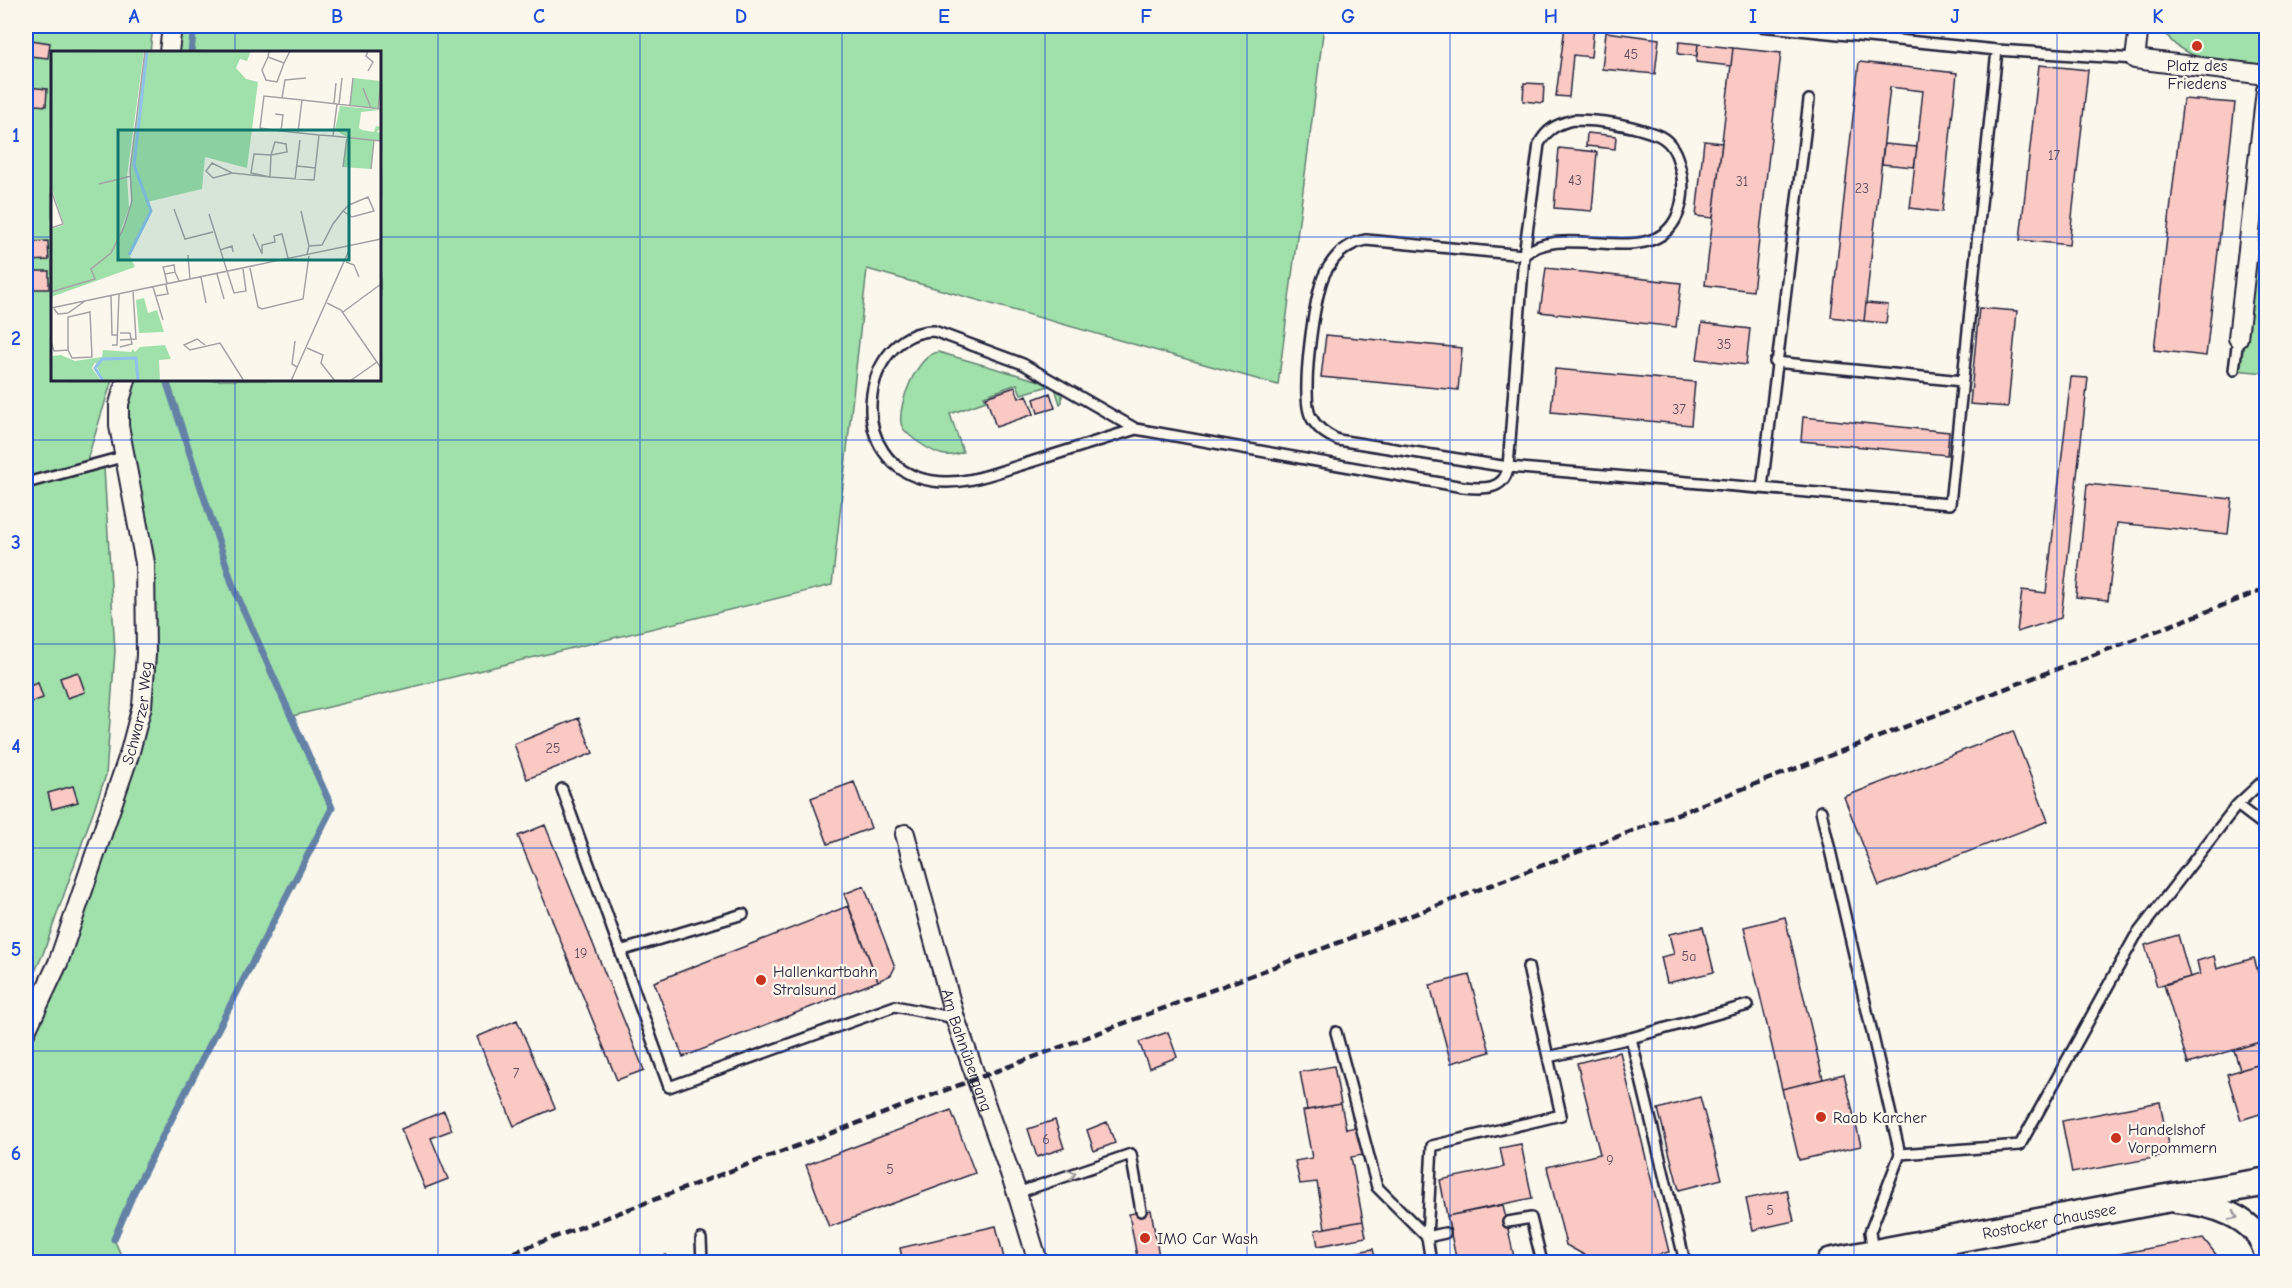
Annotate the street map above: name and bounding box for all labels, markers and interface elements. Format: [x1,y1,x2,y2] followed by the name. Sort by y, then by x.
[128,5,140,28] text: A
[331,5,343,28] text: B
[533,5,545,28] text: C
[735,5,747,28] text: D
[938,5,950,28] text: E
[1140,5,1152,28] text: F
[1341,5,1355,28] text: G
[1544,5,1558,28] text: H
[1749,5,1757,28] text: I
[1950,5,1960,28] text: J
[2152,5,2164,28] text: K
[2190,39,2204,53] marker: Platz des Friedens
[1624,46,1638,63] house number: 45
[51,51,381,381] inset map
[2167,57,2228,93] place label: Platz des Friedens
[12,124,20,147] text: 1
[2048,147,2060,164] house number: 17
[1568,172,1582,189] house number: 43
[1736,173,1748,190] house number: 31
[1855,180,1869,197] house number: 23
[11,327,21,350] text: 2
[1717,336,1731,353] house number: 35
[1672,401,1686,418] house number: 37
[11,531,21,554] text: 3
[118,661,155,767] street label: Schwarzer Weg
[11,735,21,758] text: 4
[546,740,560,757] house number: 25
[11,938,21,961] text: 5
[575,945,587,962] house number: 19
[1682,948,1696,965] house number: 5a
[773,963,878,999] place label: Hallenkartbahn Stralsund
[754,973,768,987] marker: Hallenkartbahn Stralsund
[938,987,995,1114] street label: Am Bahnübergang
[513,1065,520,1082] house number: 7
[1833,1109,1927,1127] place label: Raab Karcher
[1814,1110,1828,1124] marker: Raab Karcher
[2128,1121,2217,1157] place label: Handelshof Vorpommern
[1042,1131,1050,1148] house number: 6
[2109,1131,2123,1145] marker: Handelshof Vorpommern
[11,1142,21,1165] text: 6
[1606,1152,1614,1169] house number: 9
[886,1161,894,1178] house number: 5
[1066,1168,1077,1181] one-way arrow
[1981,1200,2118,1243] street label: Rostocker Chaussee
[1766,1202,1774,1219] house number: 5
[2227,1209,2238,1220] one-way arrow
[1157,1230,1258,1248] place label: IMO Car Wash
[1138,1231,1152,1245] marker: IMO Car Wash

